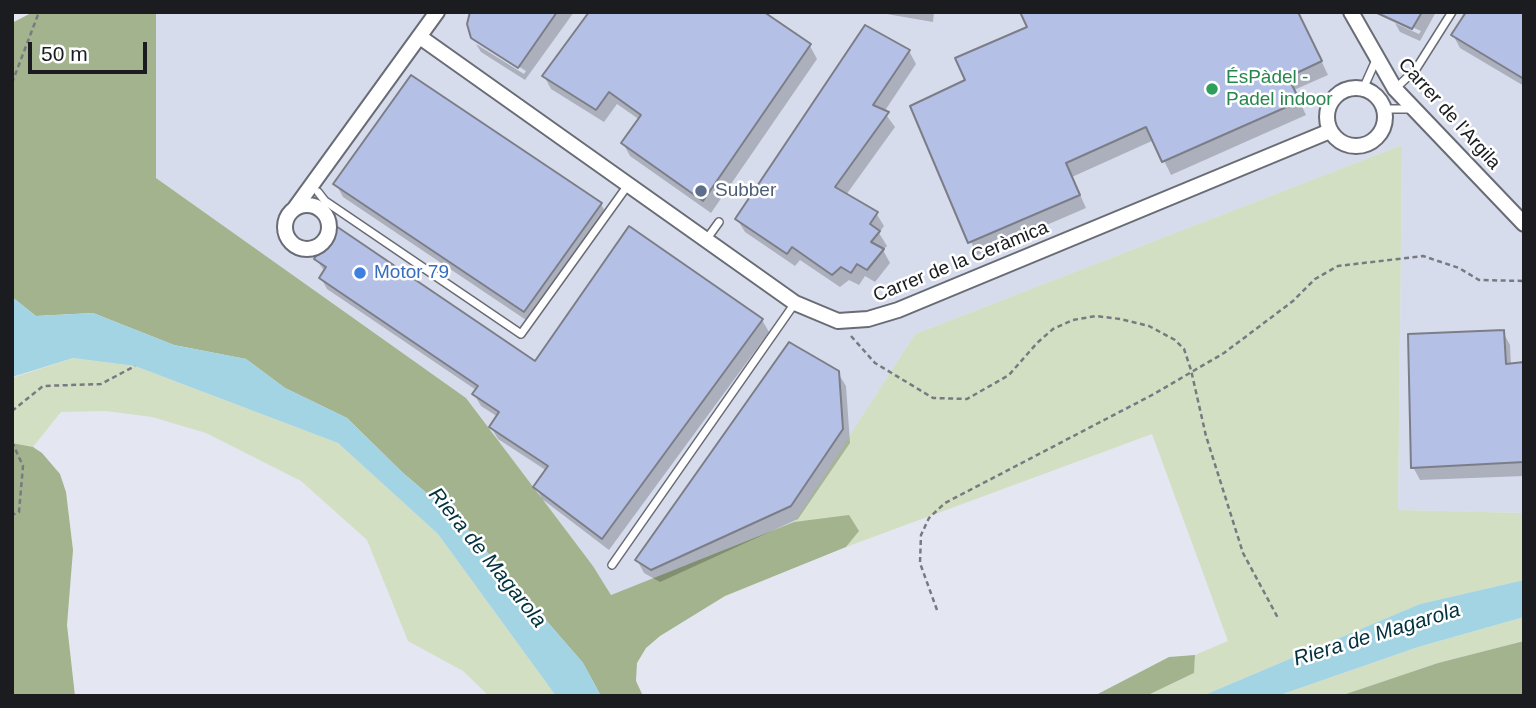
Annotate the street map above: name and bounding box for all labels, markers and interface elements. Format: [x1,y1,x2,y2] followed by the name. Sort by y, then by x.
[32,28,150,72] scale bar
[41,42,88,65] text: 50 m
[1393,54,1505,174] street label: Carrer de l'Argila
[1226,67,1333,111] place label: ÉsPàdel - Padel indoor
[1204,81,1220,97] marker: ÉsPàdel - Padel indoor
[715,180,776,202] place label: Subber
[693,183,709,199] marker: Subber
[870,216,1052,308] street label: Carrer de la Ceràmica
[374,262,449,284] place label: Motor 79
[352,265,368,281] marker: Motor 79
[423,483,551,633] water label: Riera de Magarola
[1291,598,1463,672] water label: Riera de Magarola

